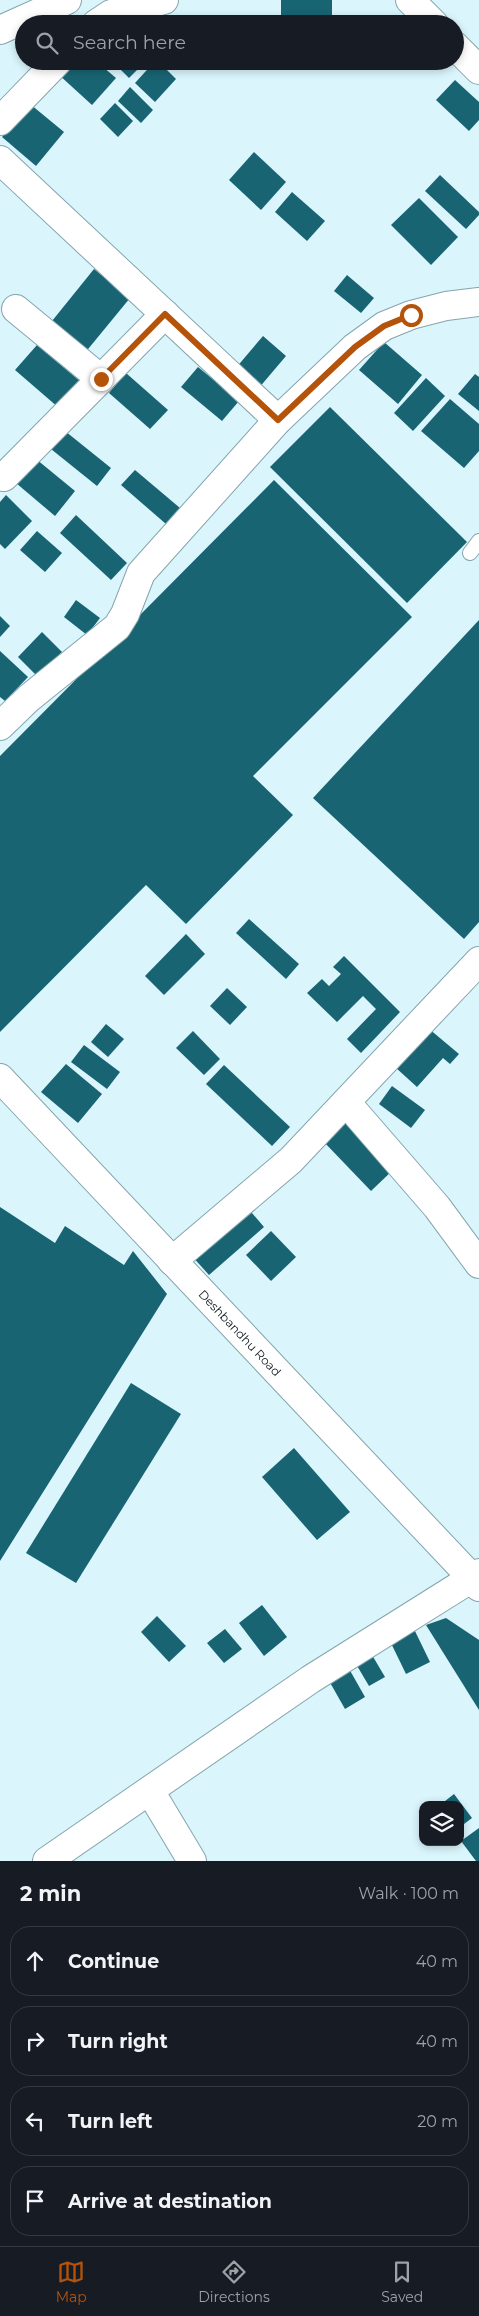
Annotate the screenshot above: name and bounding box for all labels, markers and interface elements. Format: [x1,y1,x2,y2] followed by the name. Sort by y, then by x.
[15,15,464,70] search box
[33,29,61,57] icon: search
[73,31,186,54] text: Search here
[400,304,423,327] route start
[90,368,113,391] route end
[196,1286,285,1379] street label: Deshbandhu Road
[419,1801,464,1846] map controls
[419,1801,464,1846] button: layers
[20,1881,81,1906] text: 2 min
[358,1884,459,1903] text: Walk · 100 m
[21,1947,49,1975] icon: ahead
[68,1950,159,1973] text: Continue
[416,1952,458,1971] text: 40 m
[21,2027,49,2055] icon: right
[68,2030,168,2053] text: Turn right
[416,2032,458,2051] text: 40 m
[21,2107,49,2135] icon: left
[68,2110,153,2133] text: Turn left
[417,2112,458,2131] text: 20 m
[21,2187,49,2215] icon: arrive
[68,2190,272,2213] text: Arrive at destination
[56,2258,87,2306] tab: Map
[198,2258,270,2306] tab: Directions
[381,2258,423,2306] tab: Saved

